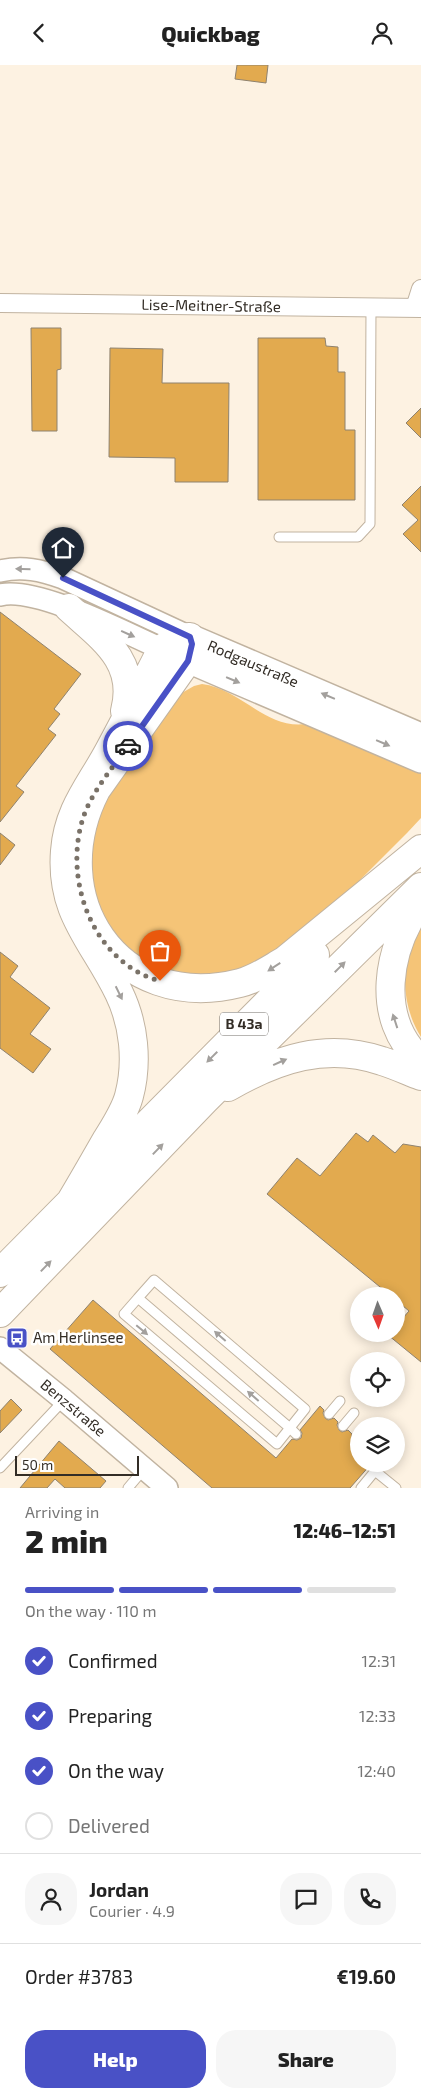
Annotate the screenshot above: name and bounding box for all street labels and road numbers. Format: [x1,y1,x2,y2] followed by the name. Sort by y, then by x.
[141,295,281,315] street label: Lise-Meitner-Straße
[205,636,302,690] street label: Rodgaustraße
[220,1013,268,1036] road number: B 43a
[37,1375,110,1440] street label: Benzstraße

